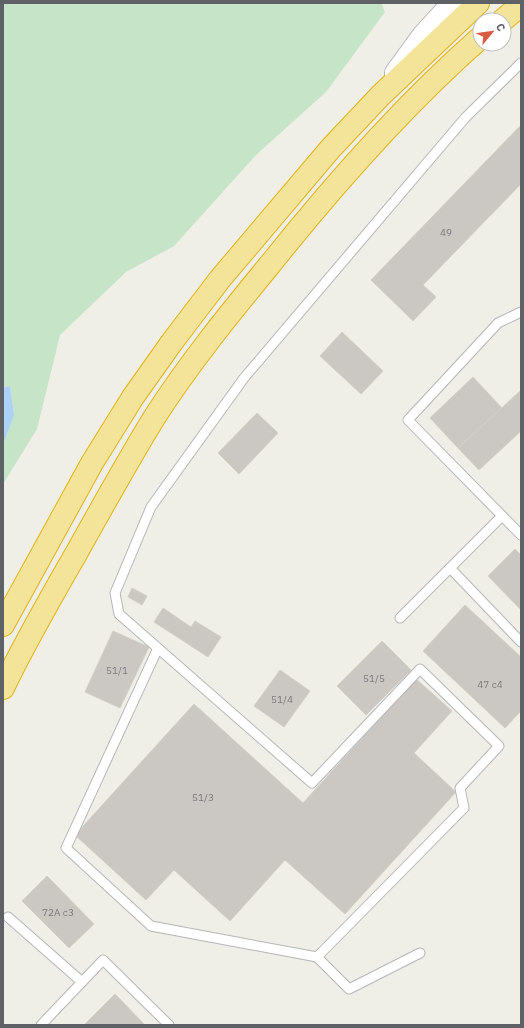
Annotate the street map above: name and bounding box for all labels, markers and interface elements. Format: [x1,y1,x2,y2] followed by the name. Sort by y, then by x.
[472,12,512,52] north arrow
[493,21,509,34] text: С
[440,226,452,239] house number: 49
[106,664,128,677] house number: 51/1
[363,672,385,685] house number: 51/5
[477,678,503,691] house number: 47 с4
[271,693,293,706] house number: 51/4
[192,791,214,804] house number: 51/3
[42,906,74,919] house number: 72А с3

